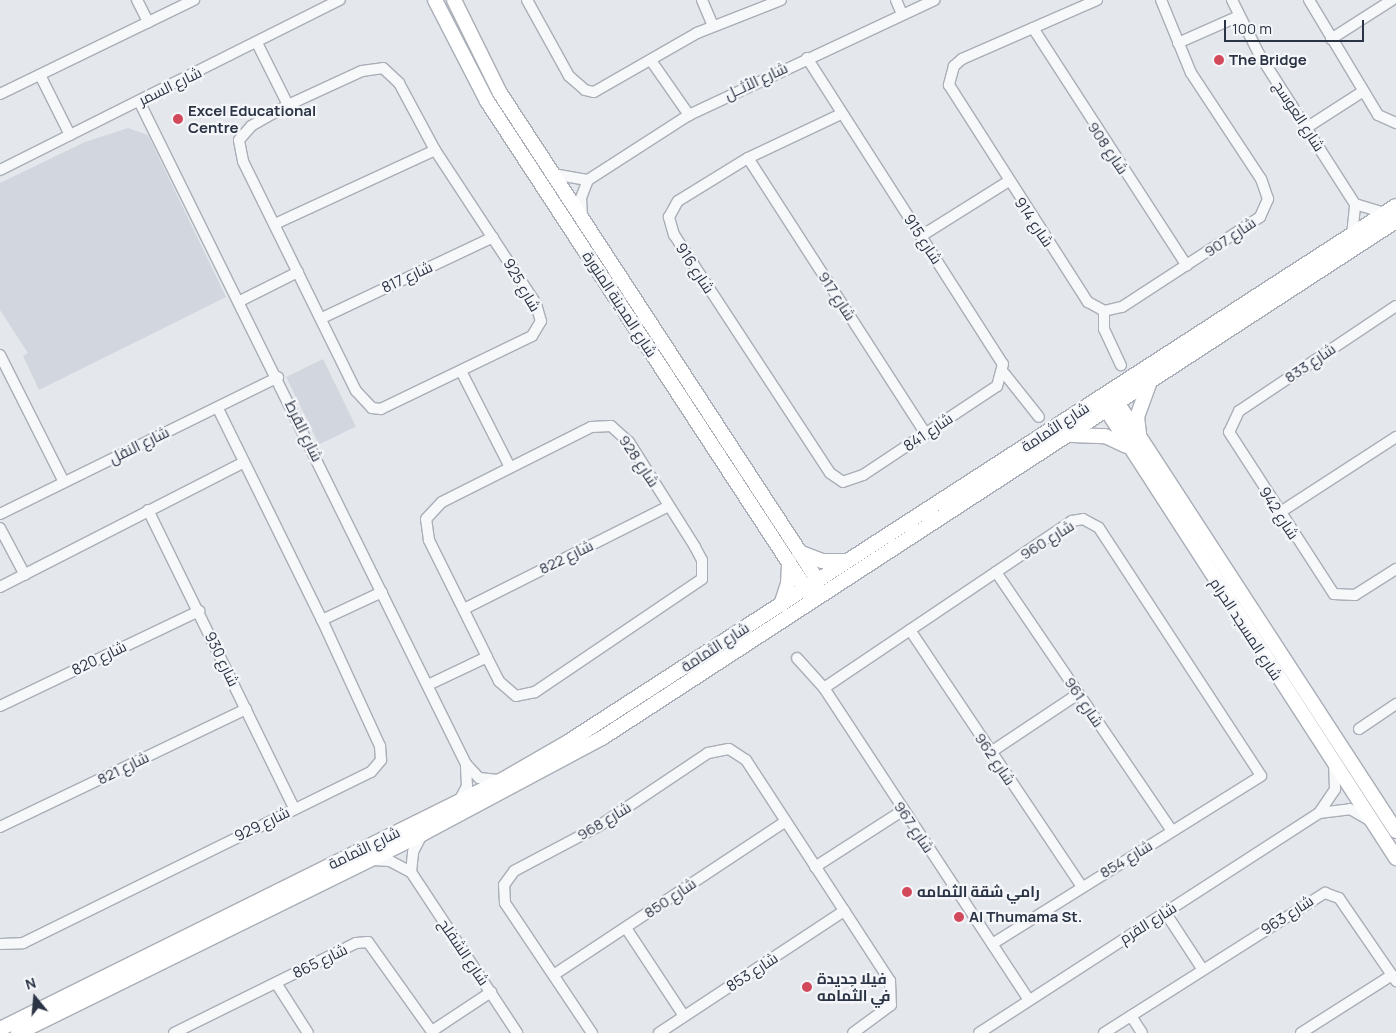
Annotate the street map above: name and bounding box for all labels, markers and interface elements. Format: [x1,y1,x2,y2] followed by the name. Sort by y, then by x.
[1226,10,1366,42] scale bar
[1232,18,1272,39] text: 100 m
[1229,51,1307,69] place label: The Bridge
[1213,54,1225,66] marker: The Bridge
[721,59,791,103] street label: شارع الأثــل
[136,63,204,109] street label: شارع السمر
[1270,77,1328,155] street label: شارع العوسج
[188,101,316,136] place label: Excel Educational Centre
[172,113,184,125] marker: Excel Educational Centre
[1084,118,1132,178] street label: شارع 908
[1011,194,1057,250] street label: شارع 914
[900,211,946,267] street label: شارع 915
[1201,213,1259,261] street label: شارع 907
[672,239,718,297] street label: شارع 916
[579,248,661,360] street label: شارع المدينة المنورة
[500,255,544,315] street label: شارع 925
[379,257,435,297] street label: شارع 817
[815,268,859,324] street label: شارع 917
[1281,340,1339,386] street label: شارع 833
[281,398,327,464] street label: شارع القرط
[1018,398,1092,456] street label: شارع الثمامة
[900,409,956,455] street label: شارع 841
[106,423,172,467] street label: شارع النفل
[615,432,663,490] street label: شارع 928
[1255,483,1303,543] street label: شارع 942
[1017,517,1077,563] street label: شارع 960
[536,536,596,578] street label: شارع 822
[1206,574,1286,684] street label: شارع المسجد الحرام
[678,618,752,676] street label: شارع الثمامة
[201,629,243,689] street label: شارع 930
[69,637,129,679] street label: شارع 820
[1061,674,1107,730] street label: شارع 961
[971,729,1019,789] street label: شارع 962
[94,748,152,788] street label: شارع 821
[574,798,634,844] street label: شارع 968
[890,798,938,856] street label: شارع 967
[231,803,293,845] street label: شارع 929
[325,823,403,873] street label: شارع الثمامة
[1096,836,1156,882] street label: شارع 854
[641,874,699,922] street label: شارع 850
[917,883,1040,901] place label: رامي شقة الثمامه
[901,886,913,898] marker: رامي شقة الثمامه
[1257,891,1317,939] street label: شارع 963
[1116,898,1180,948] street label: شارع القرم
[969,908,1082,926] place label: Al Thumama St.
[953,911,965,923] marker: Al Thumama St.
[435,915,493,989] street label: شارع الشفلح
[290,940,350,982] street label: شارع 865
[723,949,781,995] street label: شارع 853
[817,969,891,1004] place label: فيلا جديدة في الثمامه
[10,973,60,1023] north arrow
[23,973,38,994] text: N
[801,981,813,993] marker: فيلا جديدة في الثمامه

